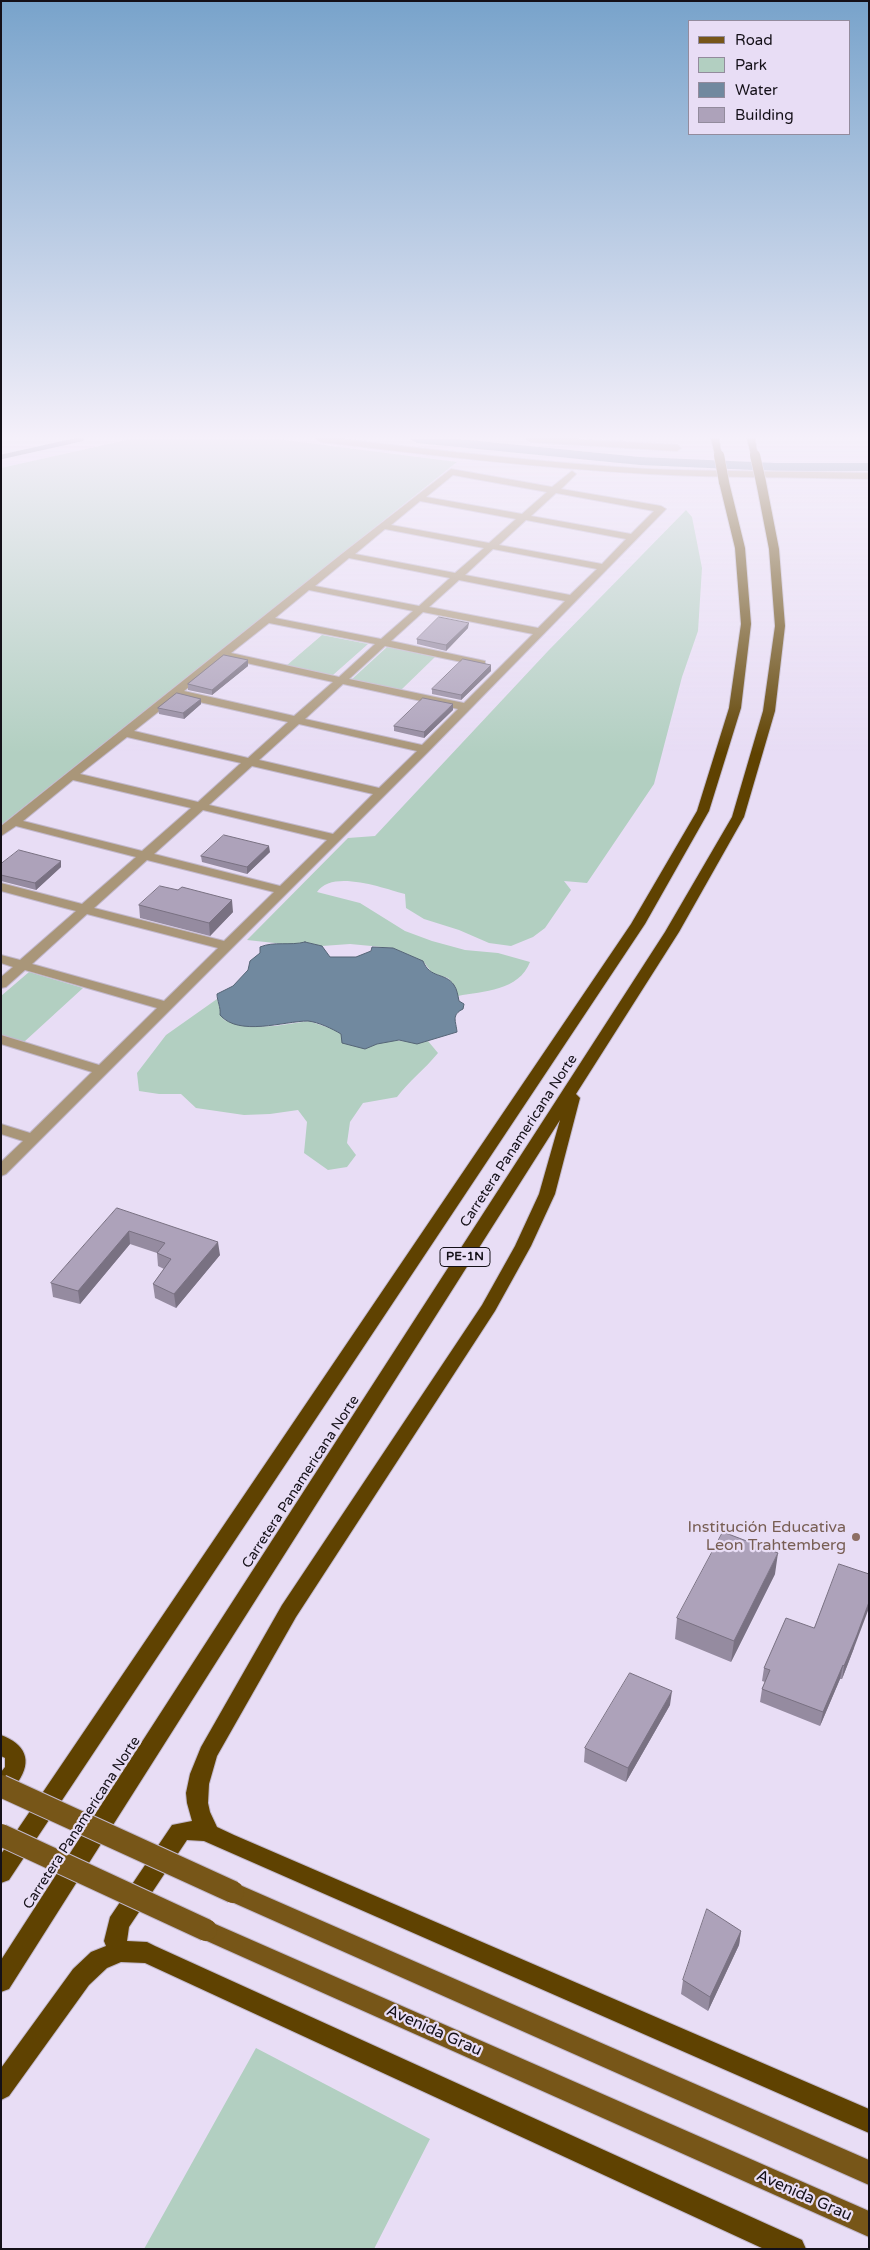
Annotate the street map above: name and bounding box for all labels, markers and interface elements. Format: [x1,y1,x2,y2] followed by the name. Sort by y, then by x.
[688,20,850,135] legend
[735,31,773,49] text: Road
[735,56,767,74] text: Park
[735,81,778,99] text: Water
[735,106,794,124] text: Building
[457,1052,581,1230] street label: Carretera Panamericana Norte
[440,1248,490,1266] road number: PE-1N
[239,1393,363,1571] street label: Carretera Panamericana Norte
[688,1518,846,1556] place label: Institución Educativa Leon Trahtemberg
[850,1531,862,1543] marker: Institución Educativa Leon Trahtemberg
[20,1734,144,1912] street label: Carretera Panamericana Norte
[383,2001,485,2061] street label: Avenida Grau
[753,2166,855,2226] street label: Avenida Grau

